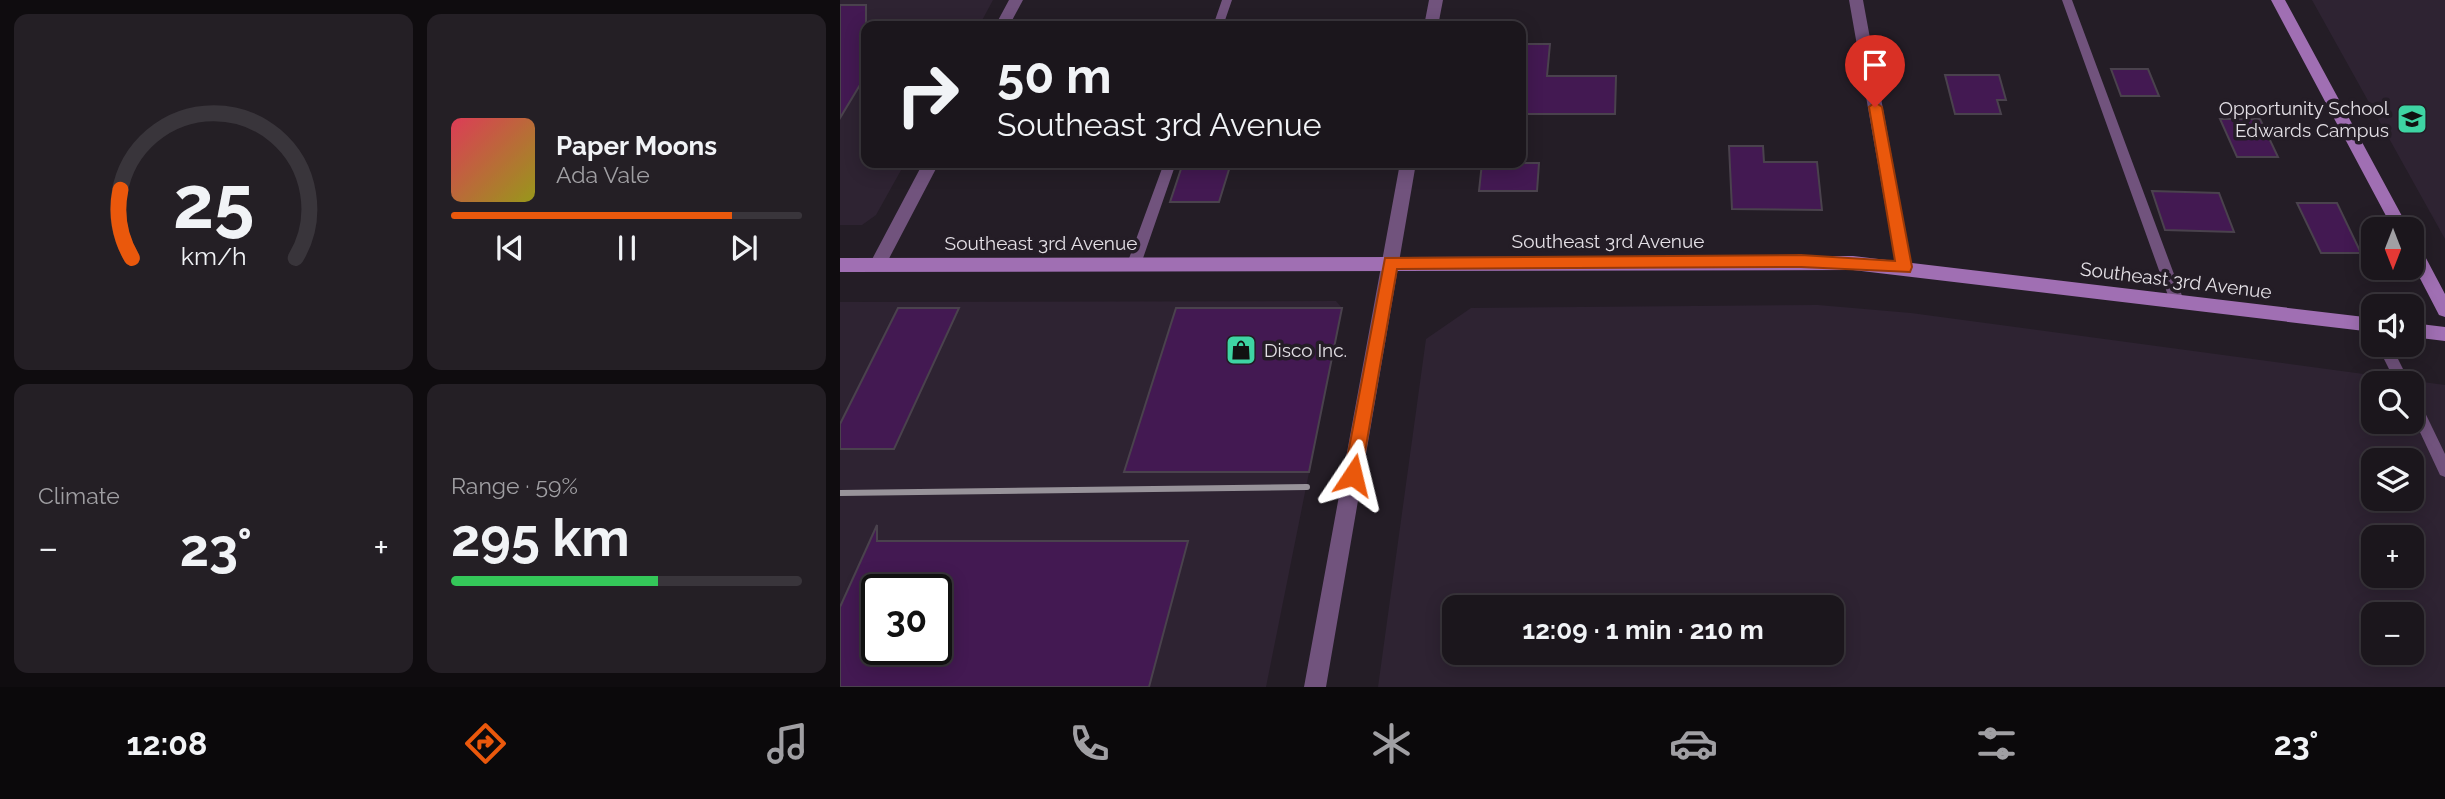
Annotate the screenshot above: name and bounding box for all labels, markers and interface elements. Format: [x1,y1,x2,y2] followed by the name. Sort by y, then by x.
[1845,35,1905,107] pin
[1856,46,1894,84] icon: arrive
[997,47,1112,104] text: 50 m
[882,49,973,140] icon: right
[2219,97,2390,141] place label: Opportunity School Edwards Campus
[2395,102,2429,136] school or university icon: Opportunity School Edwards Campus
[997,106,1322,143] text: Southeast 3rd Avenue
[556,131,717,161] text: Paper Moons
[173,161,254,246] text: 25
[556,161,650,188] text: Ada Vale
[2361,217,2424,280] north arrow
[2361,217,2424,665] map controls
[491,229,529,267] icon: previous
[608,229,646,267] icon: pause
[725,229,763,267] icon: next
[1512,230,1704,252] street label: Southeast 3rd Avenue
[945,232,1137,254] street label: Southeast 3rd Avenue
[181,241,246,271] text: km/h
[2079,257,2273,303] street label: Southeast 3rd Avenue
[2361,294,2424,357] button: sound
[1224,333,1258,367] shop icon: Disco Inc.
[1264,339,1347,361] place label: Disco Inc.
[2361,371,2424,434] button: search
[1316,438,1390,512] position arrow
[2361,448,2424,511] button: layers
[451,472,578,499] text: Range · 59%
[38,482,120,509] text: Climate
[451,507,630,568] text: 295 km
[180,517,252,578] text: 23°
[38,525,58,570] text: −
[373,525,389,570] text: +
[2361,525,2424,588] button: +
[861,574,952,665] speed limit sign: 30
[2361,602,2424,665] button: −
[1522,615,1764,645] text: 12:09 · 1 min · 210 m
[461,719,510,768] icon: directions
[763,719,812,768] icon: music
[1065,719,1114,768] icon: phone
[1367,719,1416,768] icon: climate
[1669,719,1718,768] icon: car
[1972,719,2021,768] icon: filters
[127,725,207,762] text: 12:08
[2274,725,2318,762] text: 23°

